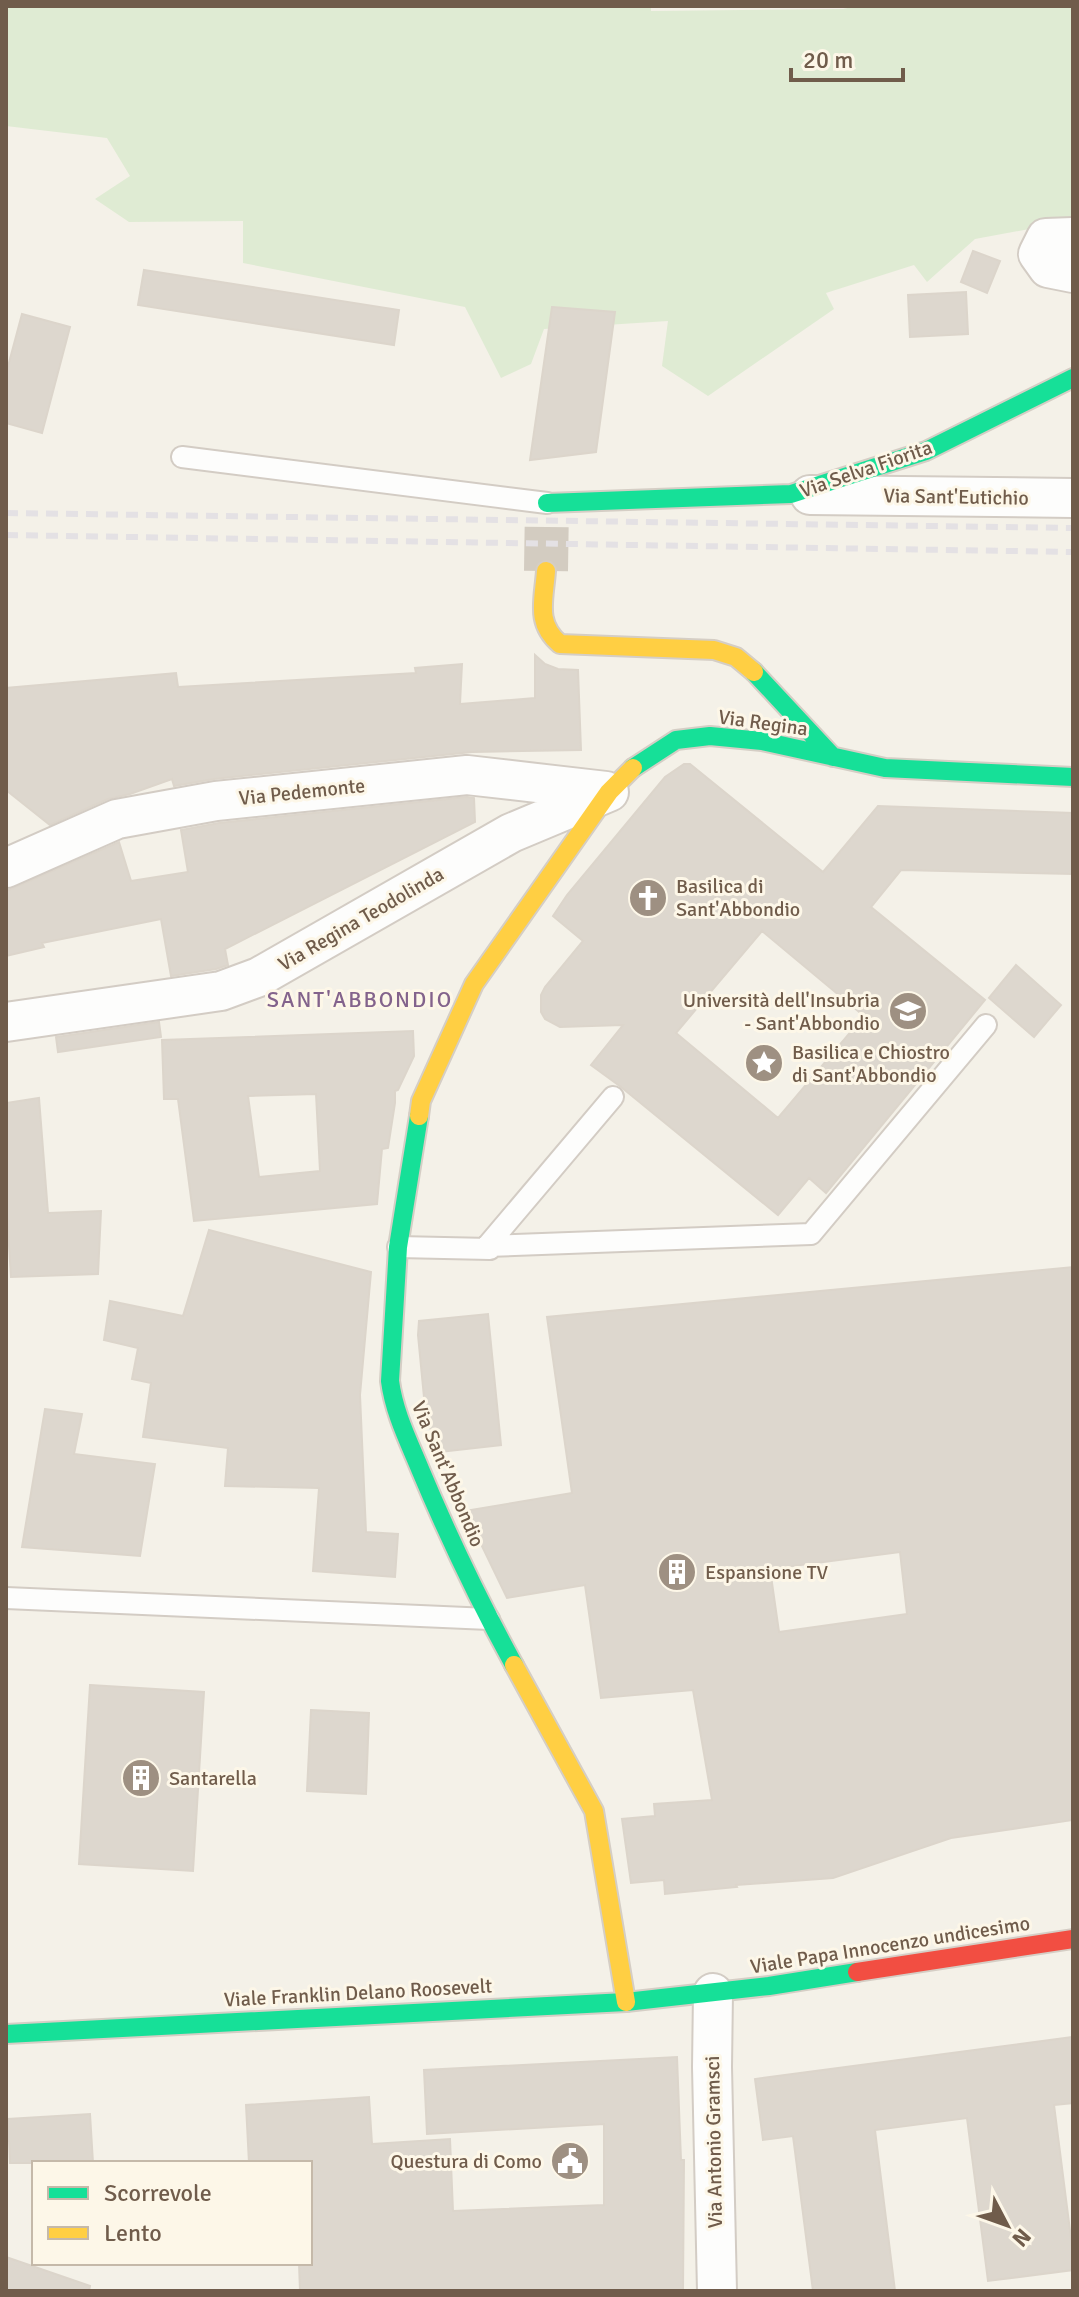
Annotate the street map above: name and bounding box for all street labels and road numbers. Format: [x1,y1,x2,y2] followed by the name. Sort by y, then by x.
[797,435,935,503] street label: Via Selva Fiorita
[883,483,1029,511] street label: Via Sant'Eutichio
[717,704,809,742] street label: Via Regina
[238,773,366,811] street label: Via Pedemonte
[274,861,448,977] street label: Via Regina Teodolinda
[406,1397,490,1551] street label: Via Sant'Abbondio
[748,1911,1032,1979] street label: Viale Papa Innocenzo undicesimo
[223,1973,493,2013] street label: Viale Franklin Delano Roosevelt
[700,2055,728,2229] street label: Via Antonio Gramsci

